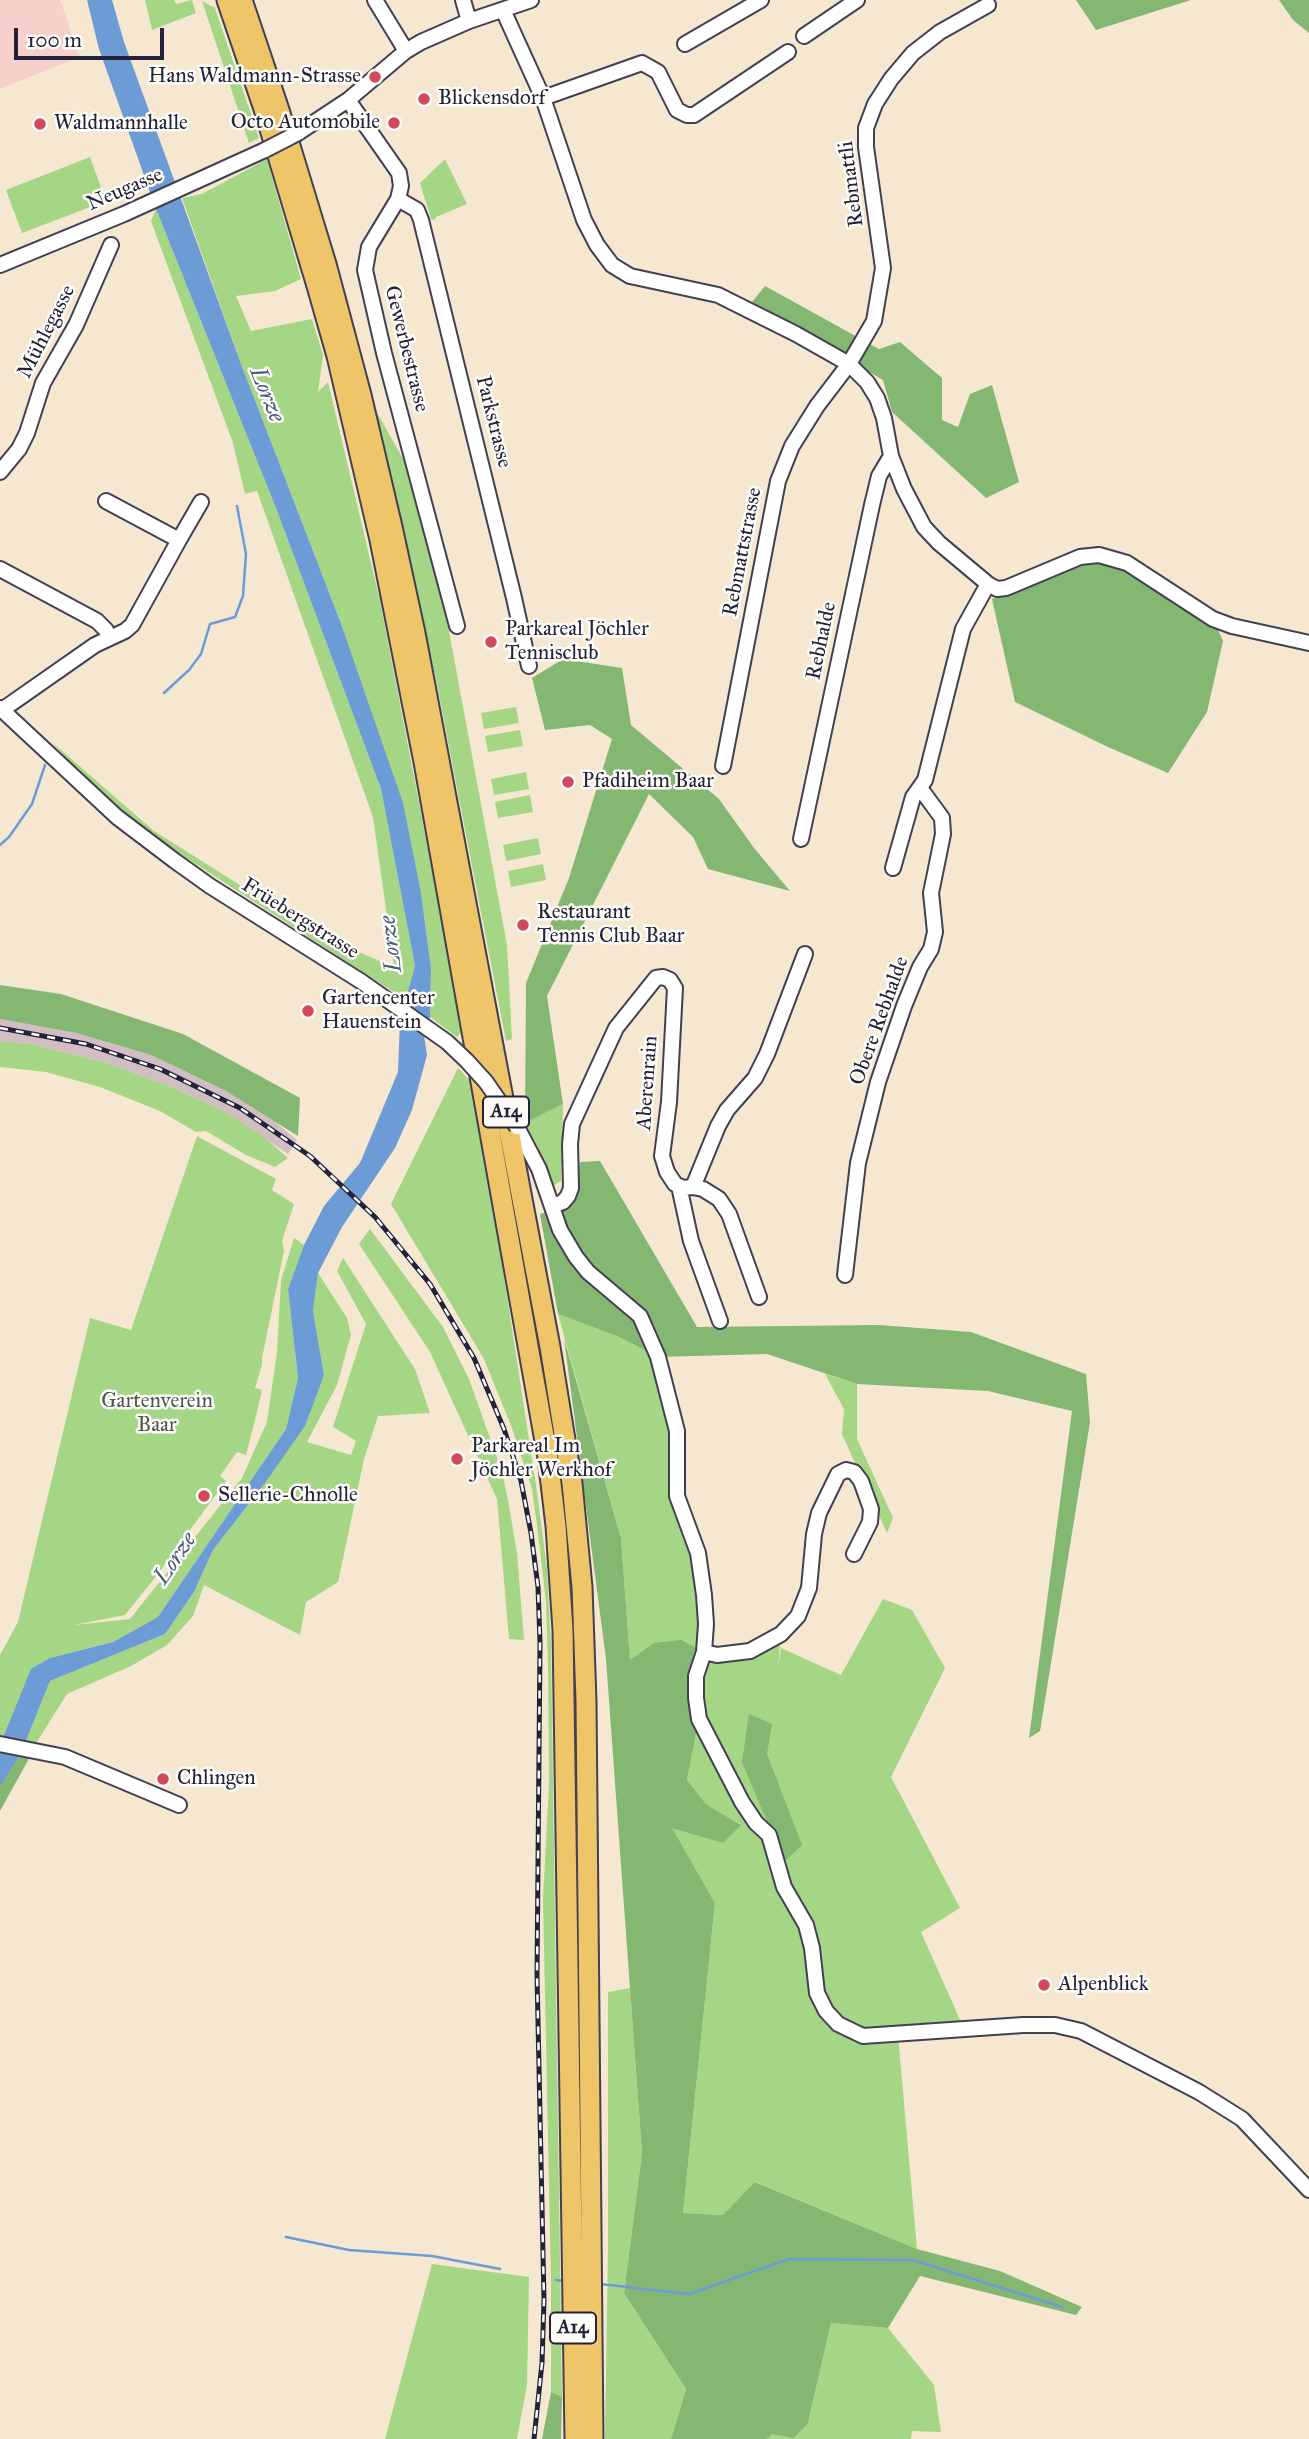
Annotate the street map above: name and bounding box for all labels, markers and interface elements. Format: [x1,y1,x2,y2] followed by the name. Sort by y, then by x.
[18,14,168,58] scale bar
[27,27,82,53] text: 100 m
[148,64,361,90] place label: Hans Waldmann-Strasse
[367,69,383,85] marker: Hans Waldmann-Strasse
[438,86,546,112] place label: Blickensdorf
[416,91,432,107] marker: Blickensdorf
[231,110,380,136] place label: Octo Automobile
[54,111,188,137] place label: Waldmannhalle
[386,115,402,131] marker: Octo Automobile
[32,116,48,132] marker: Waldmannhalle
[834,140,870,228] street label: Rebmattli
[83,163,167,217] street label: Neugasse
[13,281,81,383] street label: Mühlegasse
[378,283,434,415] street label: Gewerbestrasse
[243,364,289,426] water label: Lorze
[469,373,517,471] street label: Parkstrasse
[718,485,768,619] street label: Rebmattstrasse
[801,600,843,682] street label: Rebhalde
[505,617,649,667] place label: Parkareal Jöchler Tennisclub
[483,634,499,650] marker: Parkareal Jöchler Tennisclub
[582,769,714,795] place label: Pfadiheim Baar
[560,774,576,790] marker: Pfadiheim Baar
[237,873,363,965] street label: Früebergstrasse
[537,900,684,950] place label: Restaurant Tennis Club Baar
[375,914,409,974] water label: Lorze
[515,917,531,933] marker: Restaurant Tennis Club Baar
[845,953,915,1089] street label: Obere Rebhalde
[322,986,435,1036] place label: Gartencenter Hauenstein
[300,1003,316,1019] marker: Gartencenter Hauenstein
[632,1035,664,1131] street label: Aberenrain
[483,1096,529,1128] road number: A14
[101,1389,213,1439] park label: Gartenverein Baar
[471,1434,612,1484] place label: Parkareal Im Jöchler Werkhof
[449,1451,465,1467] marker: Parkareal Im Jöchler Werkhof
[218,1483,358,1509] place label: Sellerie-Chnolle
[196,1488,212,1504] marker: Sellerie-Chnolle
[149,1528,203,1590] water label: Lorze
[177,1766,256,1792] place label: Chlingen
[155,1771,171,1787] marker: Chlingen
[1058,1972,1148,1998] place label: Alpenblick
[1036,1977,1052,1993] marker: Alpenblick
[550,2312,596,2344] road number: A14

